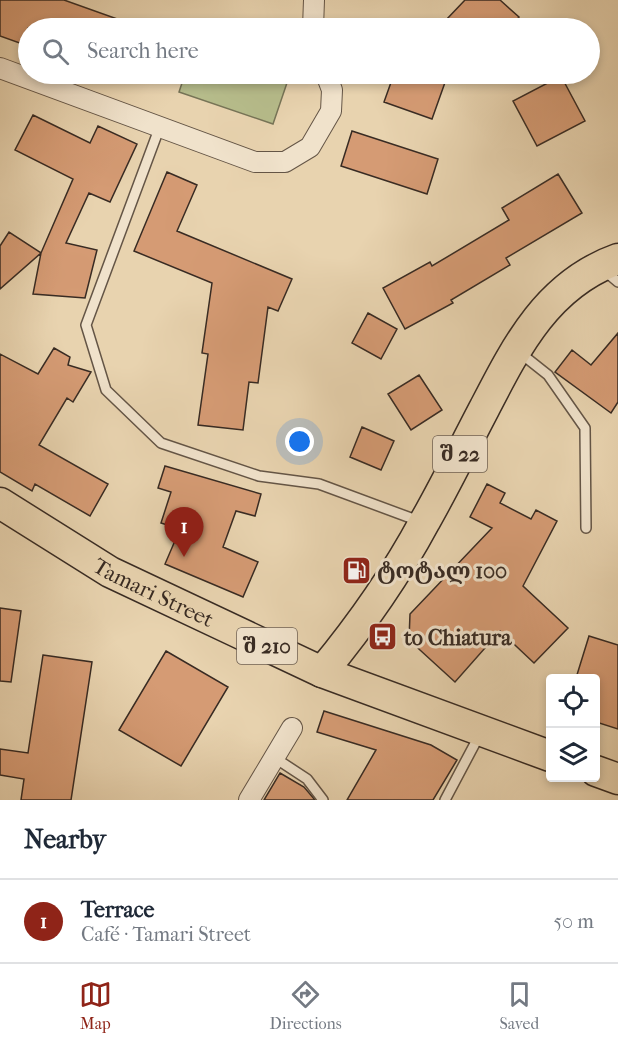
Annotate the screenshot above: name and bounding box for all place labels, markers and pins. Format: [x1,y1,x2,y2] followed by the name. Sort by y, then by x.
[164,508,204,557] pin: 1
[340,554,372,586] fuel station icon: ტოტალ 100
[377,558,507,584] place label: ტოტალ 100
[367,621,399,653] bus stop icon: to Chiatura
[403,625,512,651] place label: to Chiatura

